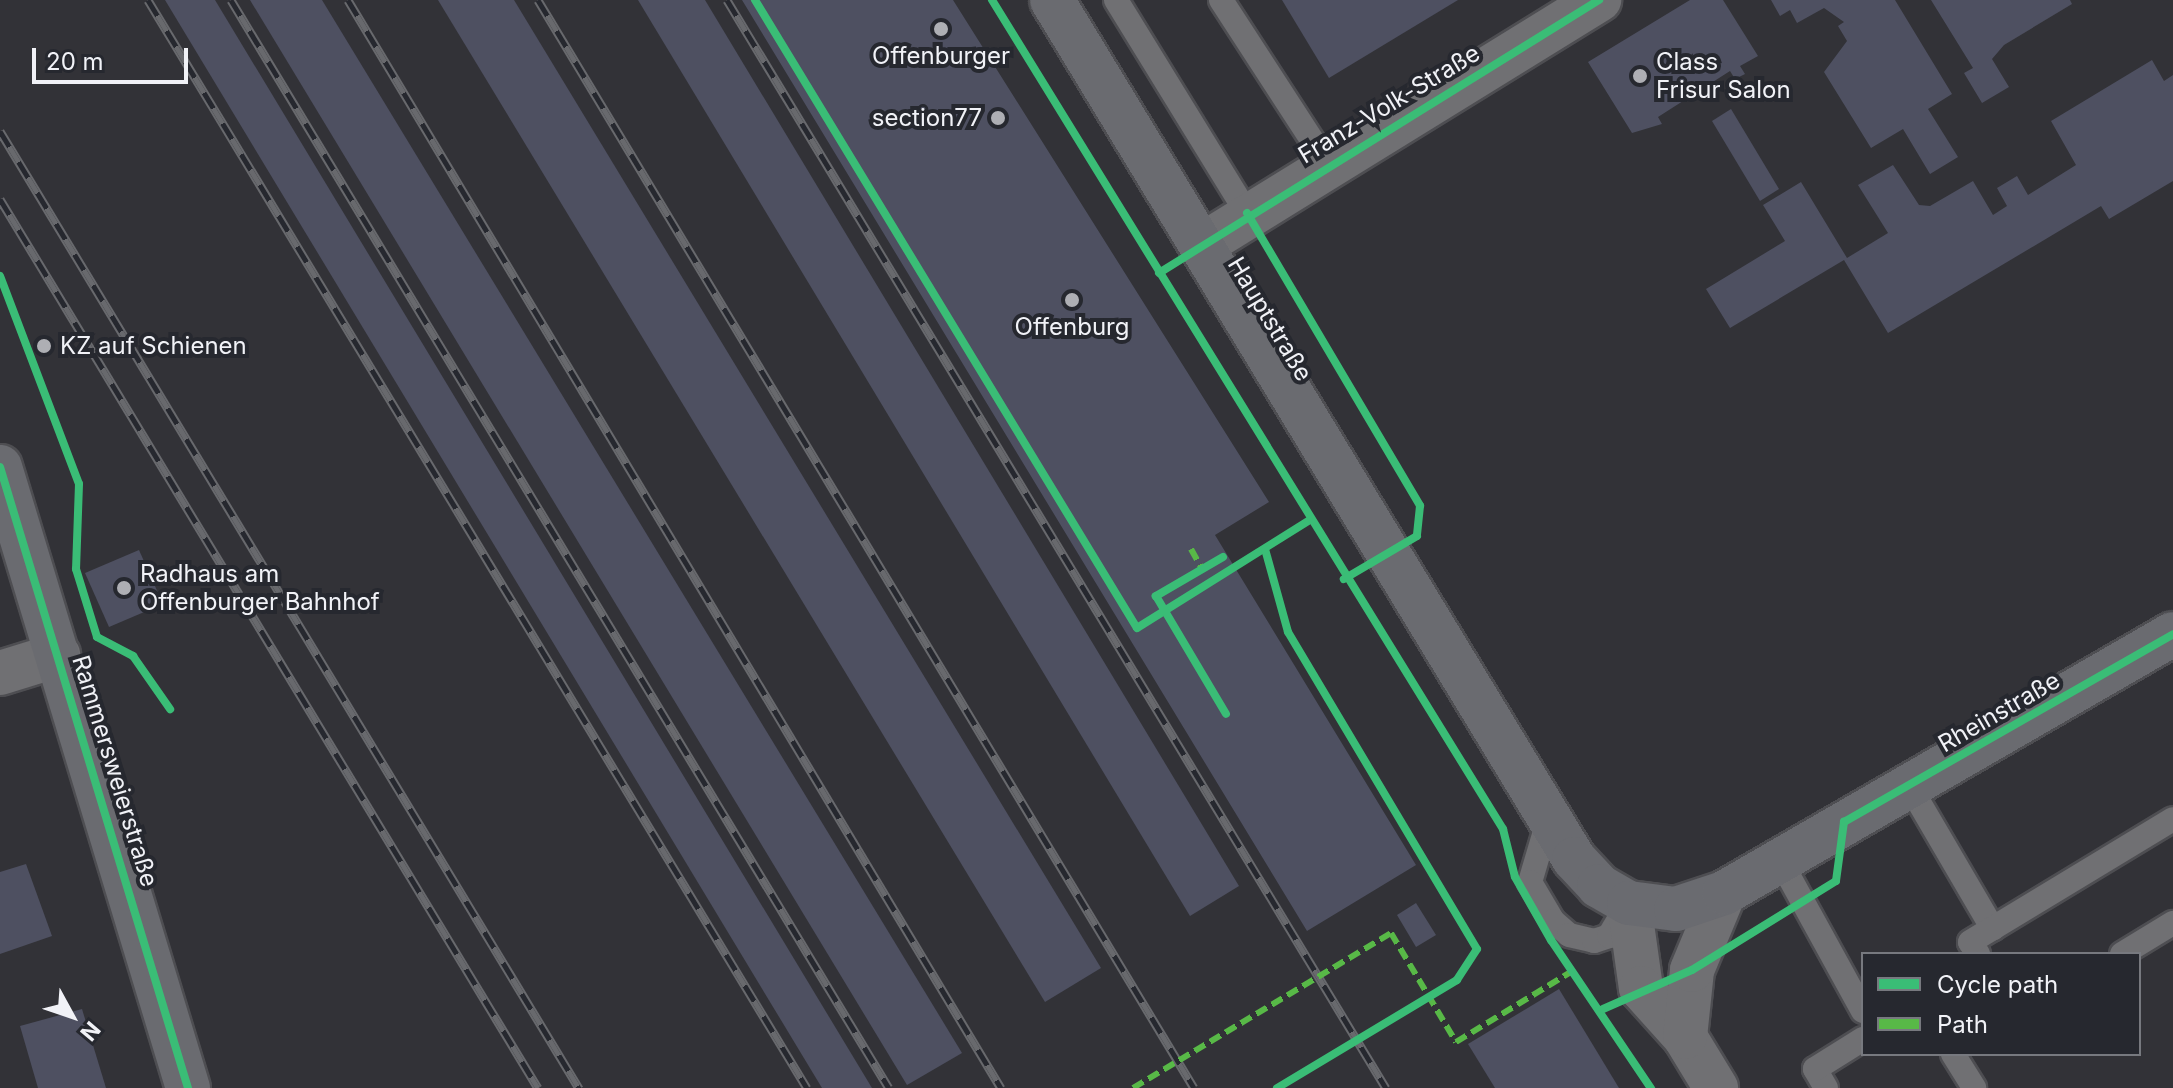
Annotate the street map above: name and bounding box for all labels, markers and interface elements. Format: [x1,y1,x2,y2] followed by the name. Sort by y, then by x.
[932,20,950,38] marker: Offenburger
[36,32,192,82] scale bar
[1293,38,1485,170] street label: Franz-Volk-Straße
[872,42,1010,70] place label: Offenburger
[46,47,104,76] text: 20 m
[1656,48,1791,104] place label: Class Frisur Salon
[1631,67,1649,85] marker: Class Frisur Salon
[872,104,982,132] place label: section77
[989,109,1007,127] marker: section77
[1222,252,1318,386] street label: Hauptstraße
[1063,291,1081,309] marker: Offenburg
[1015,313,1129,341] place label: Offenburg
[60,332,247,360] place label: KZ auf Schienen
[35,337,53,355] marker: KZ auf Schienen
[140,560,380,616] place label: Radhaus am Offenburger Bahnhof
[115,579,133,597] marker: Radhaus am Offenburger Bahnhof
[66,652,164,890] street label: Rammersweierstraße
[1933,666,2065,758] street label: Rheinstraße
[1861,952,2141,1056] legend
[1937,970,2058,999] text: Cycle path
[32,976,112,1056] north arrow
[1937,1010,1988,1039] text: Path
[75,1017,106,1046] text: N

